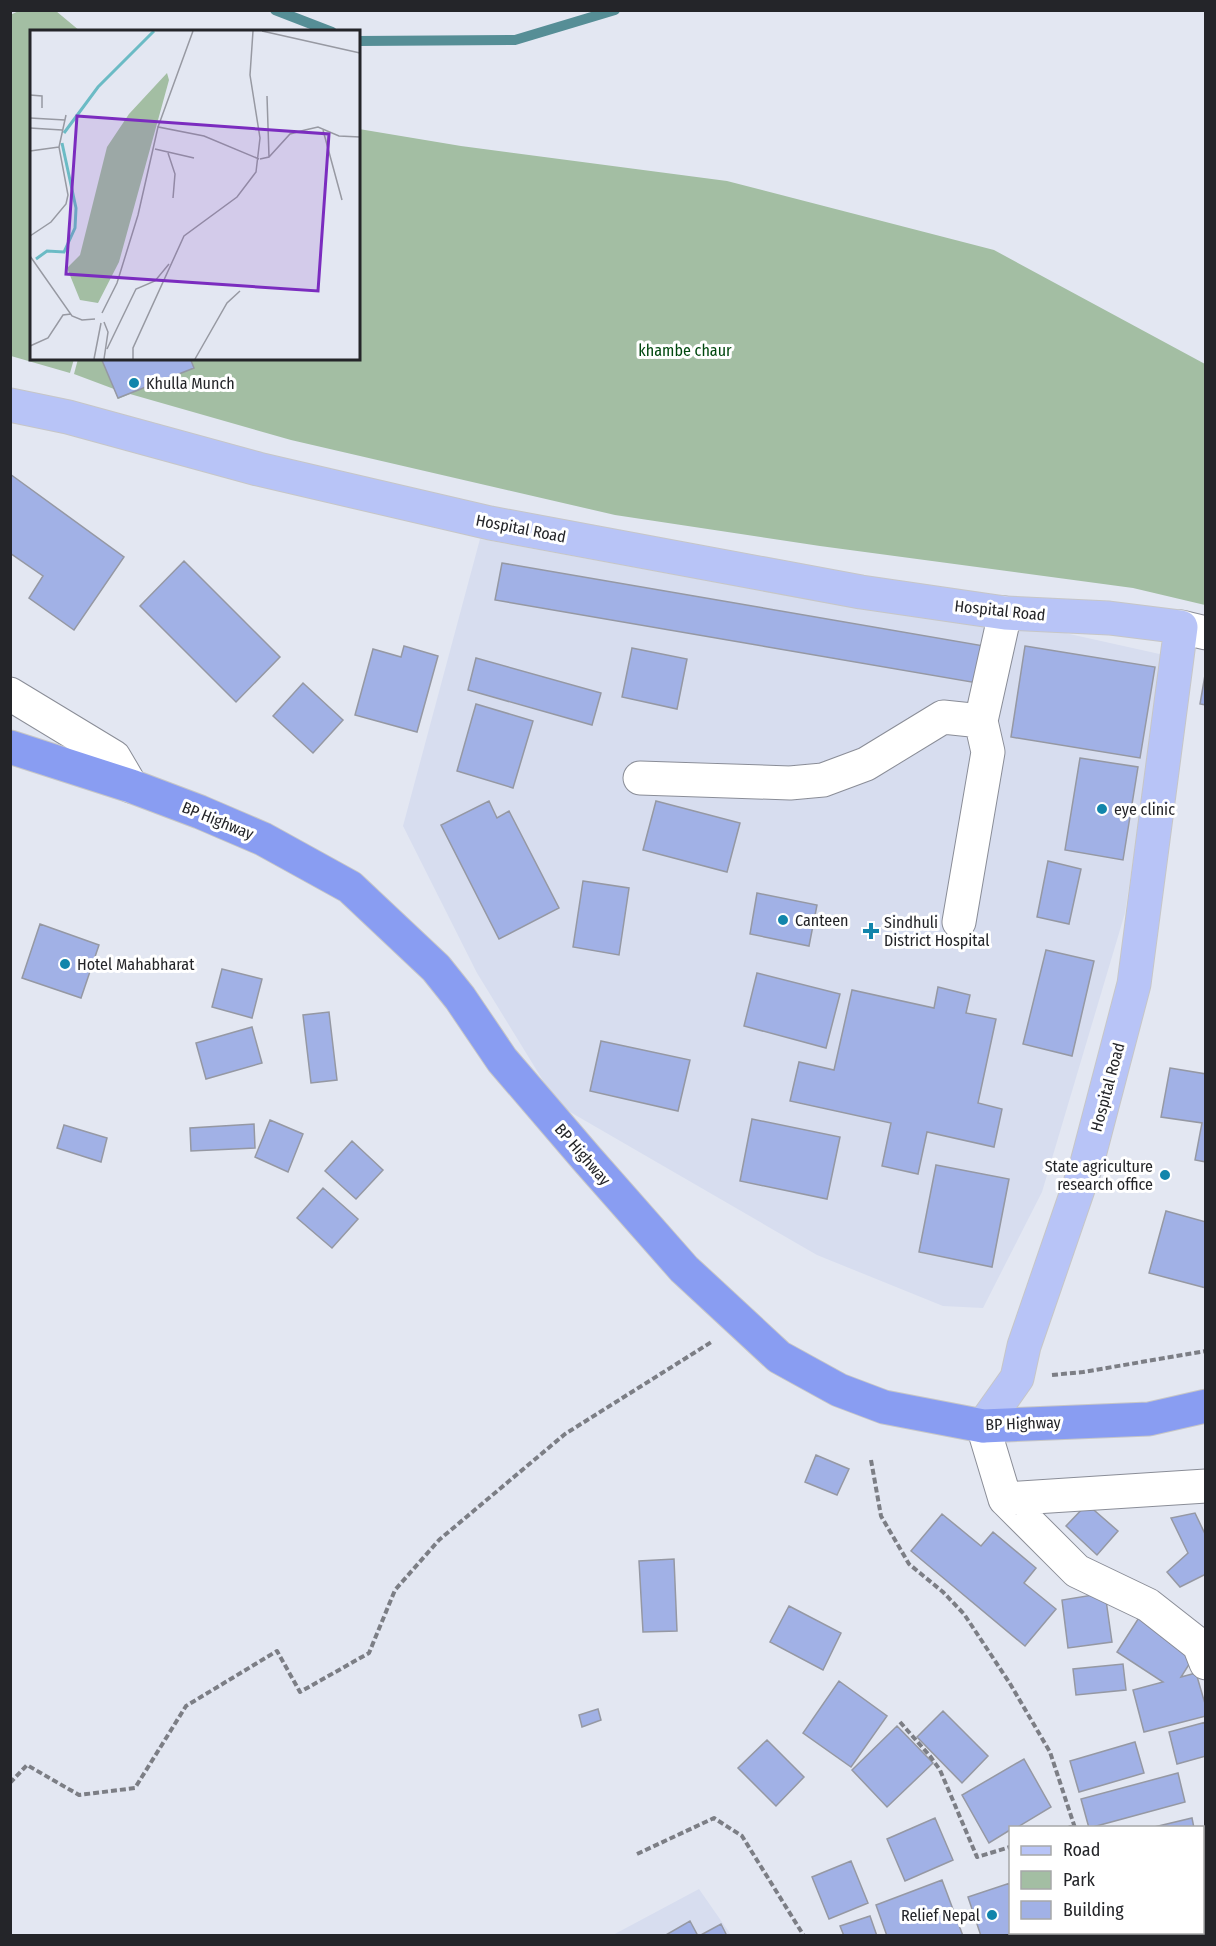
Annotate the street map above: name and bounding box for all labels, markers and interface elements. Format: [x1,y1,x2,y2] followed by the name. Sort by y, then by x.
[30,30,360,360] inset map
[638,341,732,360] park label: khambe chaur
[146,374,235,393] place label: Khulla Munch
[127,376,141,390] marker: Khulla Munch
[474,510,568,547] street label: Hospital Road
[953,596,1046,625] street label: Hospital Road
[179,797,257,844] street label: BP Highway
[1114,800,1175,819] place label: eye clinic
[1095,802,1109,816] marker: eye clinic
[795,911,848,930] place label: Canteen
[776,913,790,927] marker: Canteen
[884,913,989,950] place label: Sindhuli District Hospital
[862,922,880,940] marker: Sindhuli District Hospital
[77,955,195,974] place label: Hotel Mahabharat
[58,957,72,971] marker: Hotel Mahabharat
[1086,1041,1128,1134] street label: Hospital Road
[551,1120,615,1190] street label: BP Highway
[1045,1157,1153,1194] place label: State agriculture research office
[1158,1168,1172,1182] marker: State agriculture research office
[985,1413,1062,1434] street label: BP Highway
[1009,1826,1204,1934] legend
[1063,1839,1100,1861] text: Road
[1063,1869,1096,1891] text: Park
[1063,1899,1124,1921] text: Building
[901,1906,980,1925] place label: Relief Nepal
[985,1908,999,1922] marker: Relief Nepal

